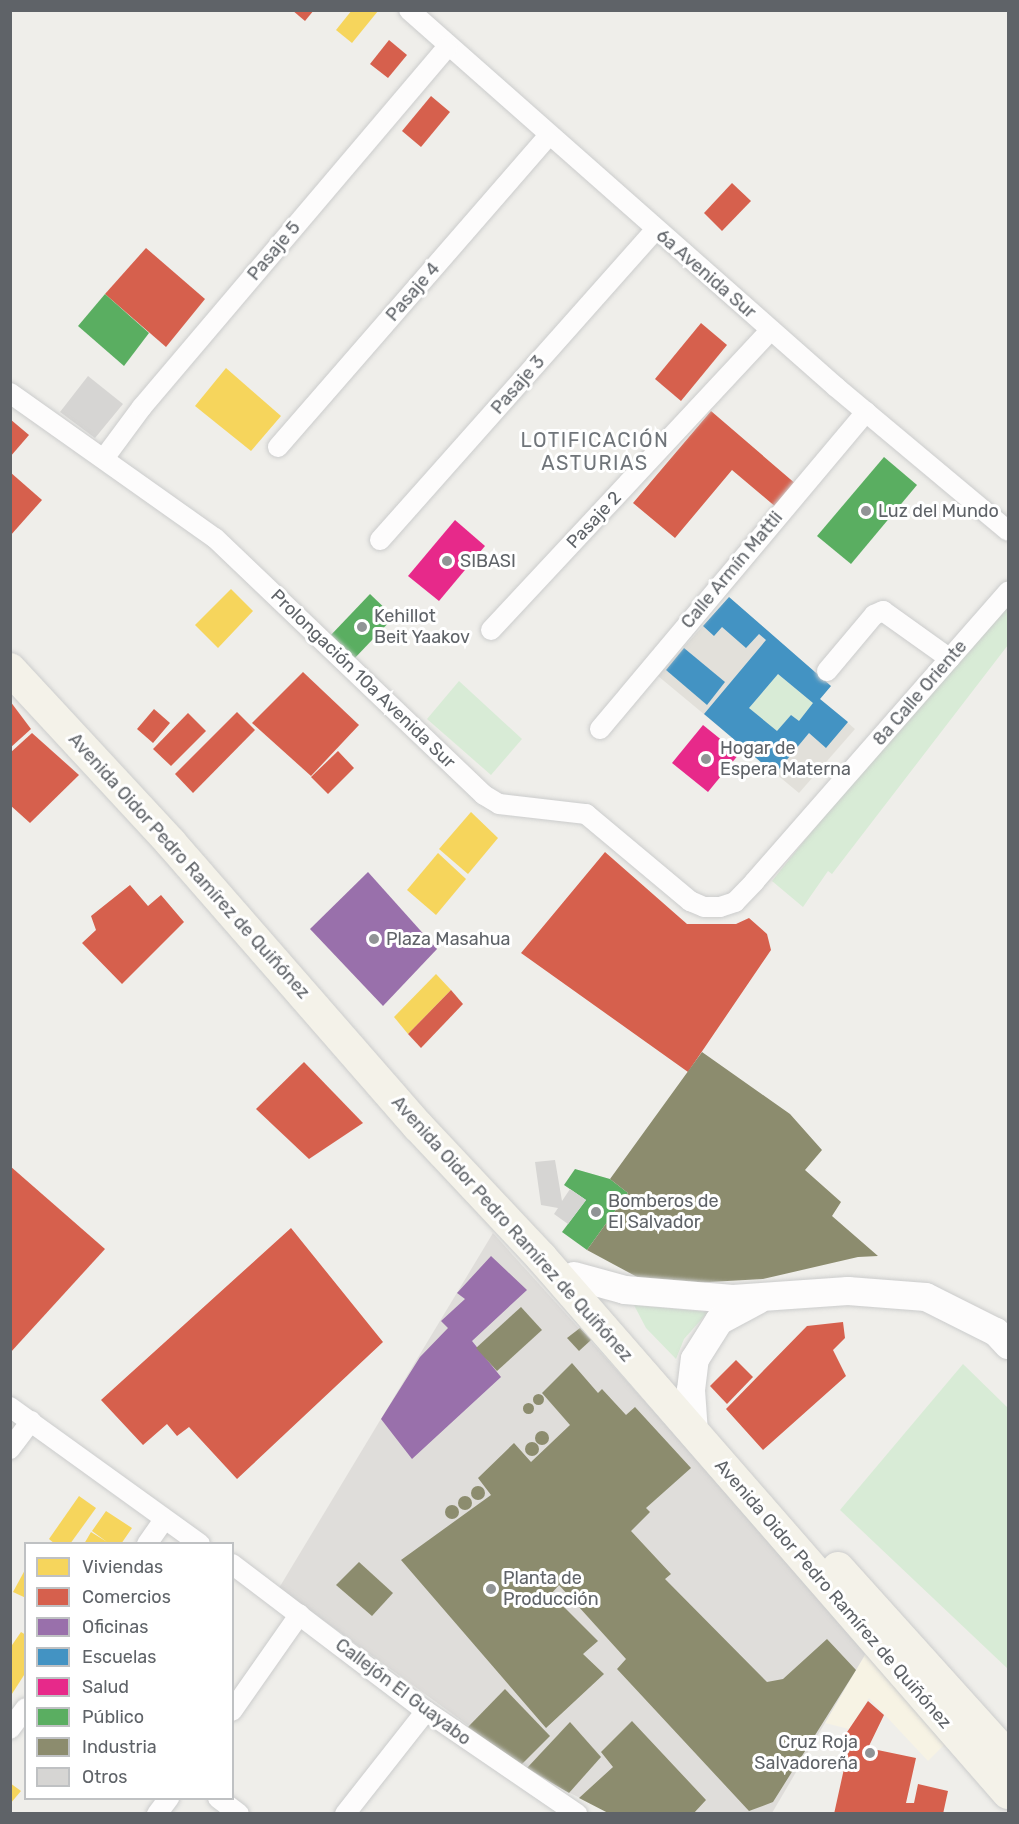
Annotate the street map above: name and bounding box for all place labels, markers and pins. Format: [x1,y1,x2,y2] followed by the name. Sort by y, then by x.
[878,500,999,522] place label: Luz del Mundo
[859,504,873,518] marker: Luz del Mundo
[460,550,516,572] place label: SIBASI
[438,552,456,570] marker: SIBASI
[374,606,470,648] place label: Kehillot Beit Yaakov
[355,620,369,634] marker: Kehillot Beit Yaakov
[720,738,851,780] place label: Hogar de Espera Materna
[697,750,715,768] marker: Hogar de Espera Materna
[386,928,510,950] place label: Plaza Masahua
[367,932,381,946] marker: Plaza Masahua
[608,1191,719,1234] place label: Bomberos de El Salvador
[589,1205,603,1219] marker: Bomberos de El Salvador
[503,1568,599,1610] place label: Planta de Producción
[484,1582,498,1596] marker: Planta de Producción
[754,1732,858,1774] place label: Cruz Roja Salvadoreña
[863,1746,877,1760] marker: Cruz Roja Salvadoreña

